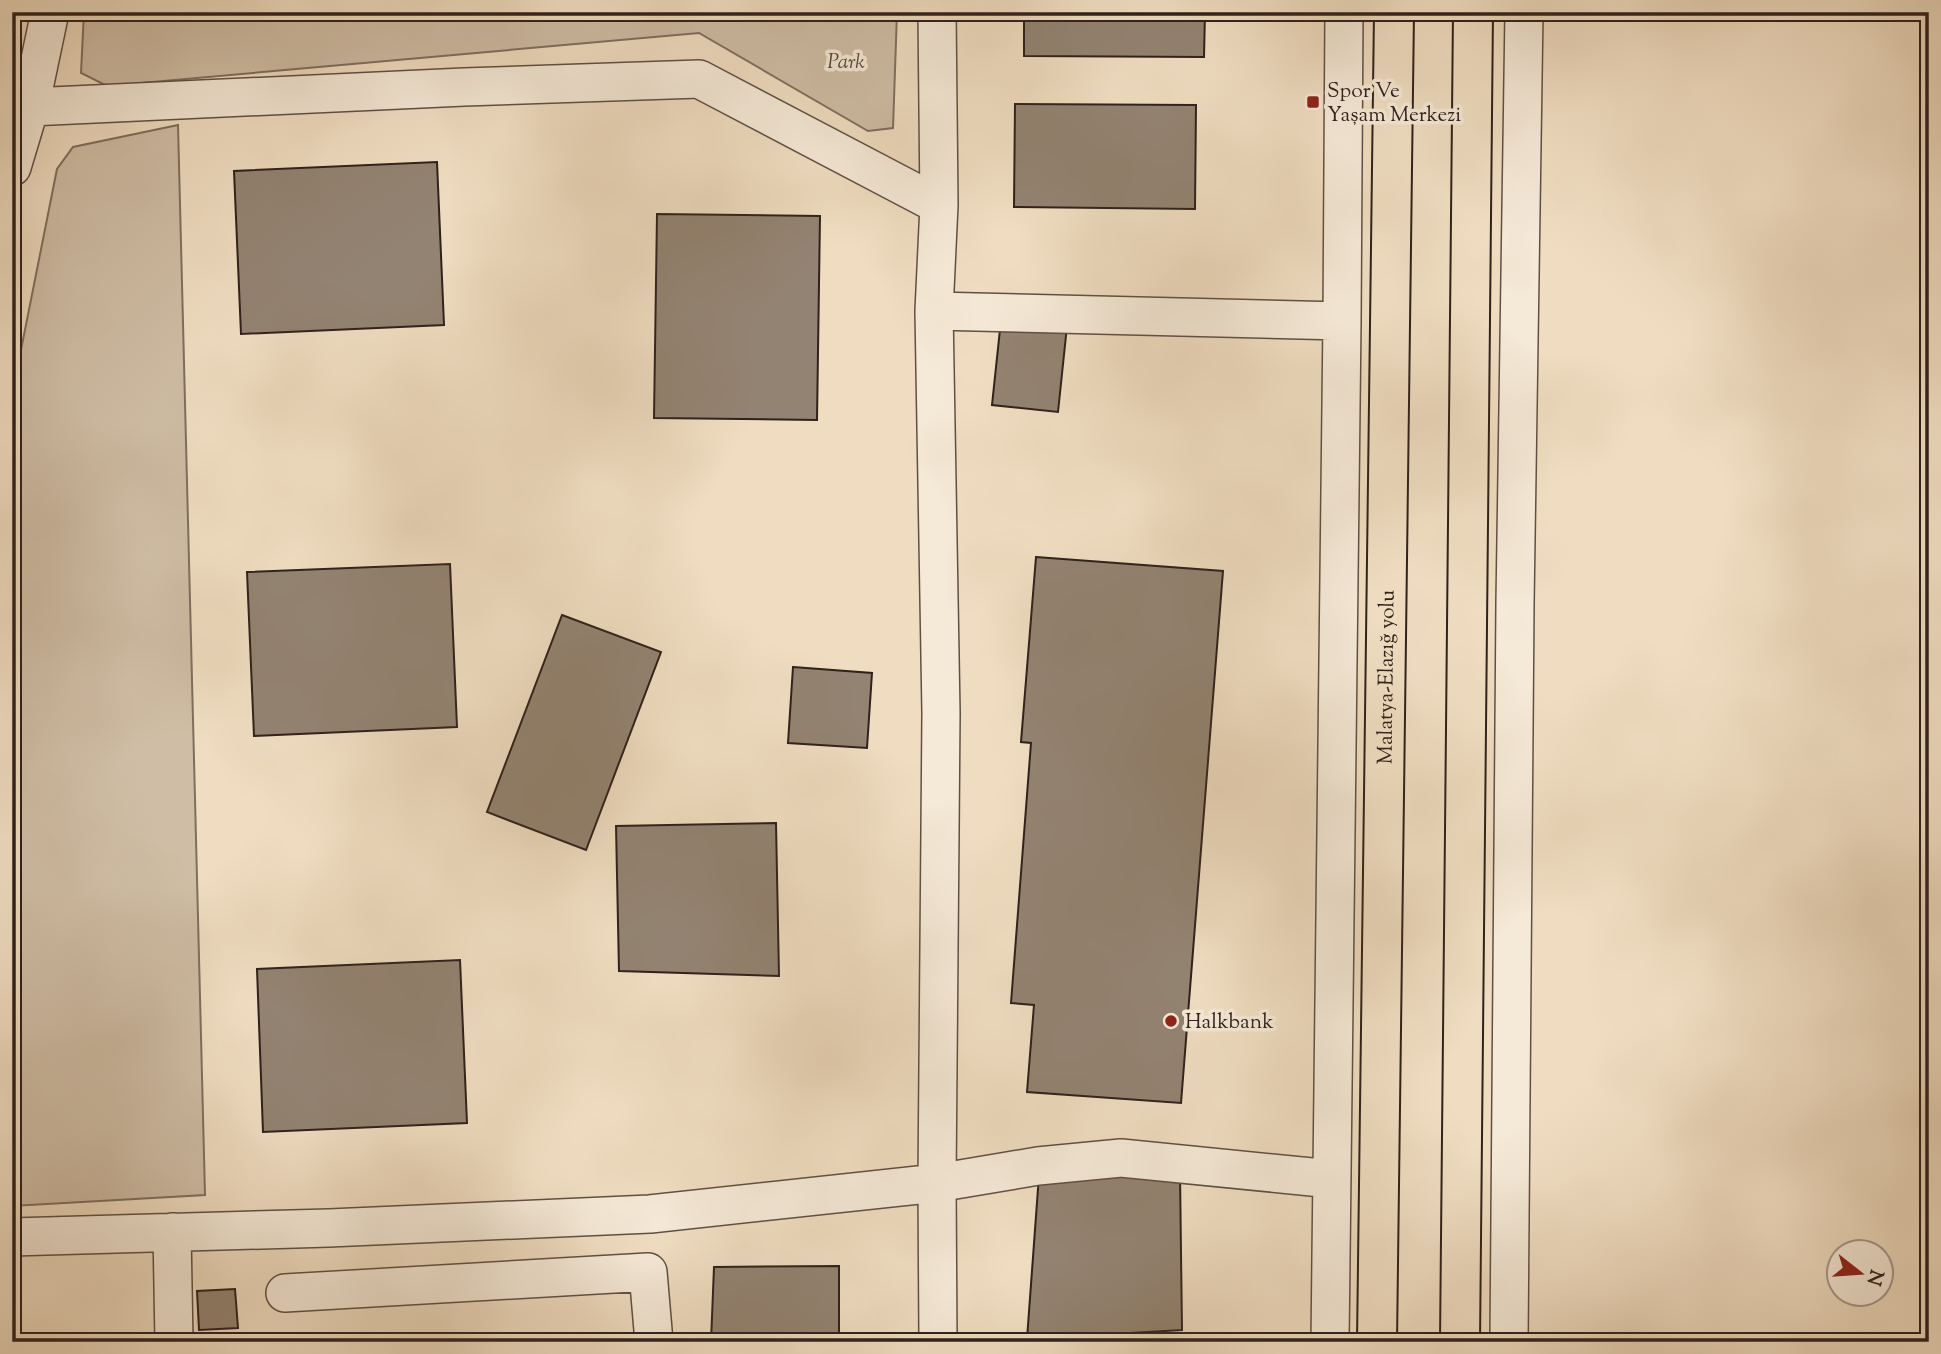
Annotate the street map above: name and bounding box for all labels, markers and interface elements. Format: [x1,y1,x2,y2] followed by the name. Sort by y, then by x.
[827,48,865,78] park label: Park
[1327,77,1461,131] place label: Spor Ve Yaşam Merkezi
[1305,94,1321,110] marker: Spor Ve Yaşam Merkezi
[1371,590,1404,765] street label: Malatya-Elazığ yolu
[1185,1008,1274,1038] place label: Halkbank
[1163,1013,1179,1029] marker: Halkbank
[1826,1238,1896,1308] north arrow
[1859,1266,1889,1288] text: N

